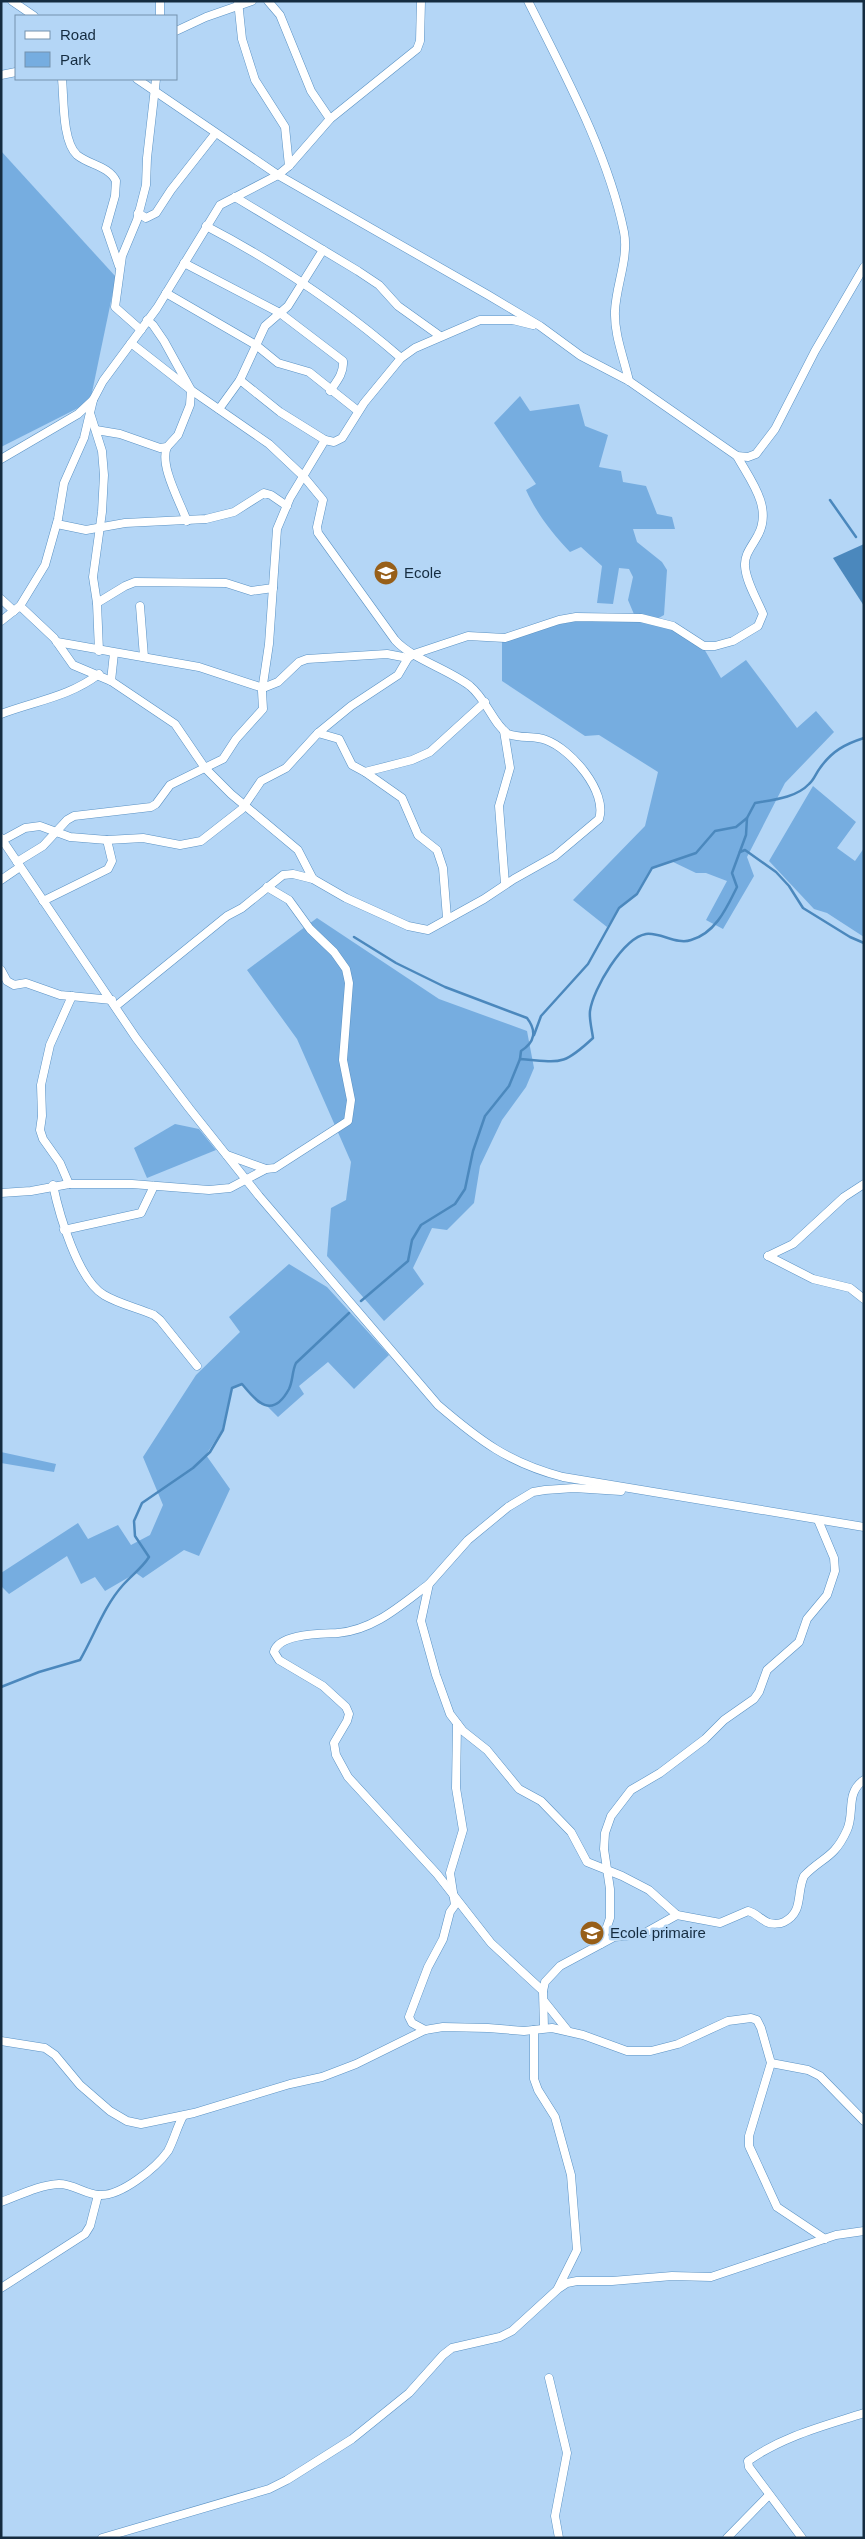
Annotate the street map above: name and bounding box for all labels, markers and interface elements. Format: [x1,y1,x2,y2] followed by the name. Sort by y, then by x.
[15,15,178,80] legend
[60,26,96,43] text: Road
[60,51,91,68] text: Park
[373,560,399,586] school or university icon: Ecole
[404,564,442,581] place label: Ecole
[579,1920,605,1946] school or university icon: Ecole primaire
[610,1924,706,1941] place label: Ecole primaire

